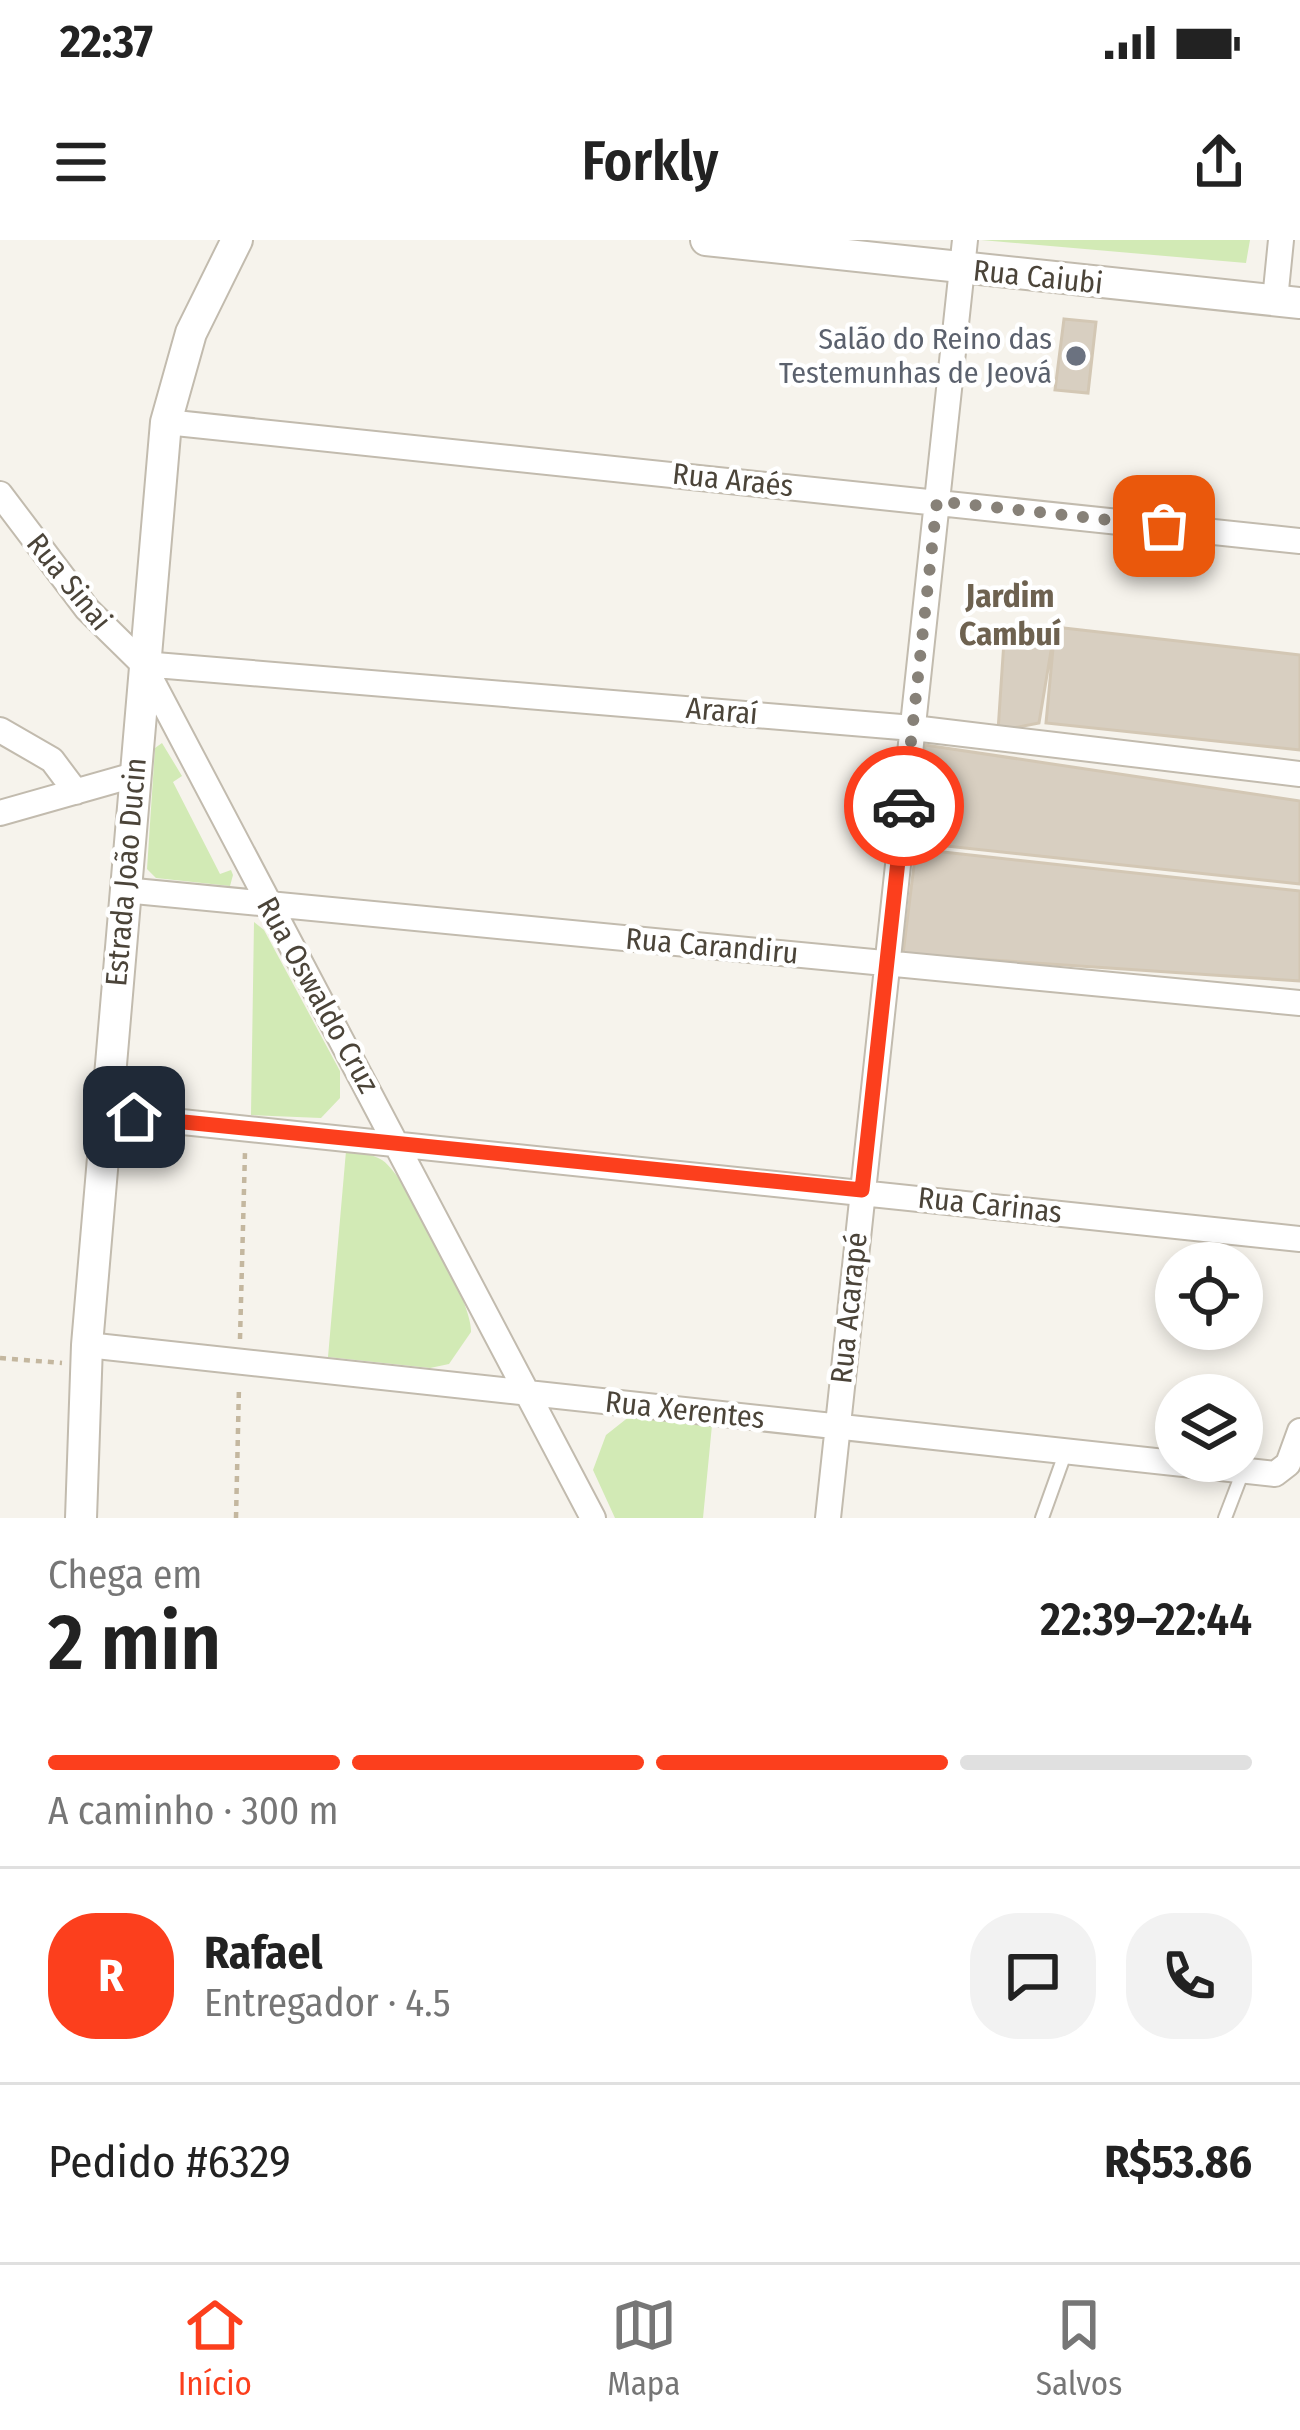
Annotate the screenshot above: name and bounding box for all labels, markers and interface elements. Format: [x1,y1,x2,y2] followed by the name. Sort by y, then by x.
[60,15,153,69] text: 22:37
[48,129,114,195] icon: menu
[1186,129,1252,195] icon: share
[582,130,718,194] text: Forkly
[971,252,1105,302] street label: Rua Caiubi
[779,321,1052,391] place label: Salão do Reino das Testemunhas de Jeová
[1063,343,1089,369] marker: Salão do Reino das Testemunhas de Jeová
[671,456,795,504] street label: Rua Araés
[1113,475,1215,577] pin
[1131,493,1197,559] icon: bag
[19,526,119,638] street label: Rua Sinai
[959,576,1062,654] district label: Jardim Cambuí
[685,690,759,732] street label: Araraí
[844,746,964,866] courier
[98,756,154,988] street label: Estrada João Ducin
[871,773,937,839] icon: car
[249,891,387,1099] street label: Rua Oswaldo Cruz
[624,921,800,971] street label: Rua Carandiru
[83,1066,185,1168] pin
[101,1084,167,1150] icon: home
[916,1180,1064,1230] street label: Rua Carinas
[823,1231,875,1385] street label: Rua Acarapé
[1155,1242,1263,1482] map controls
[1155,1242,1263,1350] button: locate
[1155,1374,1263,1482] button: layers
[604,1384,766,1436] street label: Rua Xerentes
[48,1552,202,1598] text: Chega em
[1040,1593,1252,1647] text: 22:39–22:44
[48,1596,221,1690] text: 2 min
[48,1788,339,1834] text: A caminho · 300 m
[970,1913,1096,2039] button: chat
[1126,1913,1252,2039] button: phone
[204,1926,323,1980] text: Rafael
[98,1949,124,2003] text: R
[204,1980,451,2026] text: Entregador · 4.5
[48,2135,291,2189] text: Pedido #6329
[1104,2135,1252,2189] text: R$53.86
[178,2292,252,2404] tab: Início
[607,2292,680,2404] tab: Mapa
[1036,2292,1122,2404] tab: Salvos

